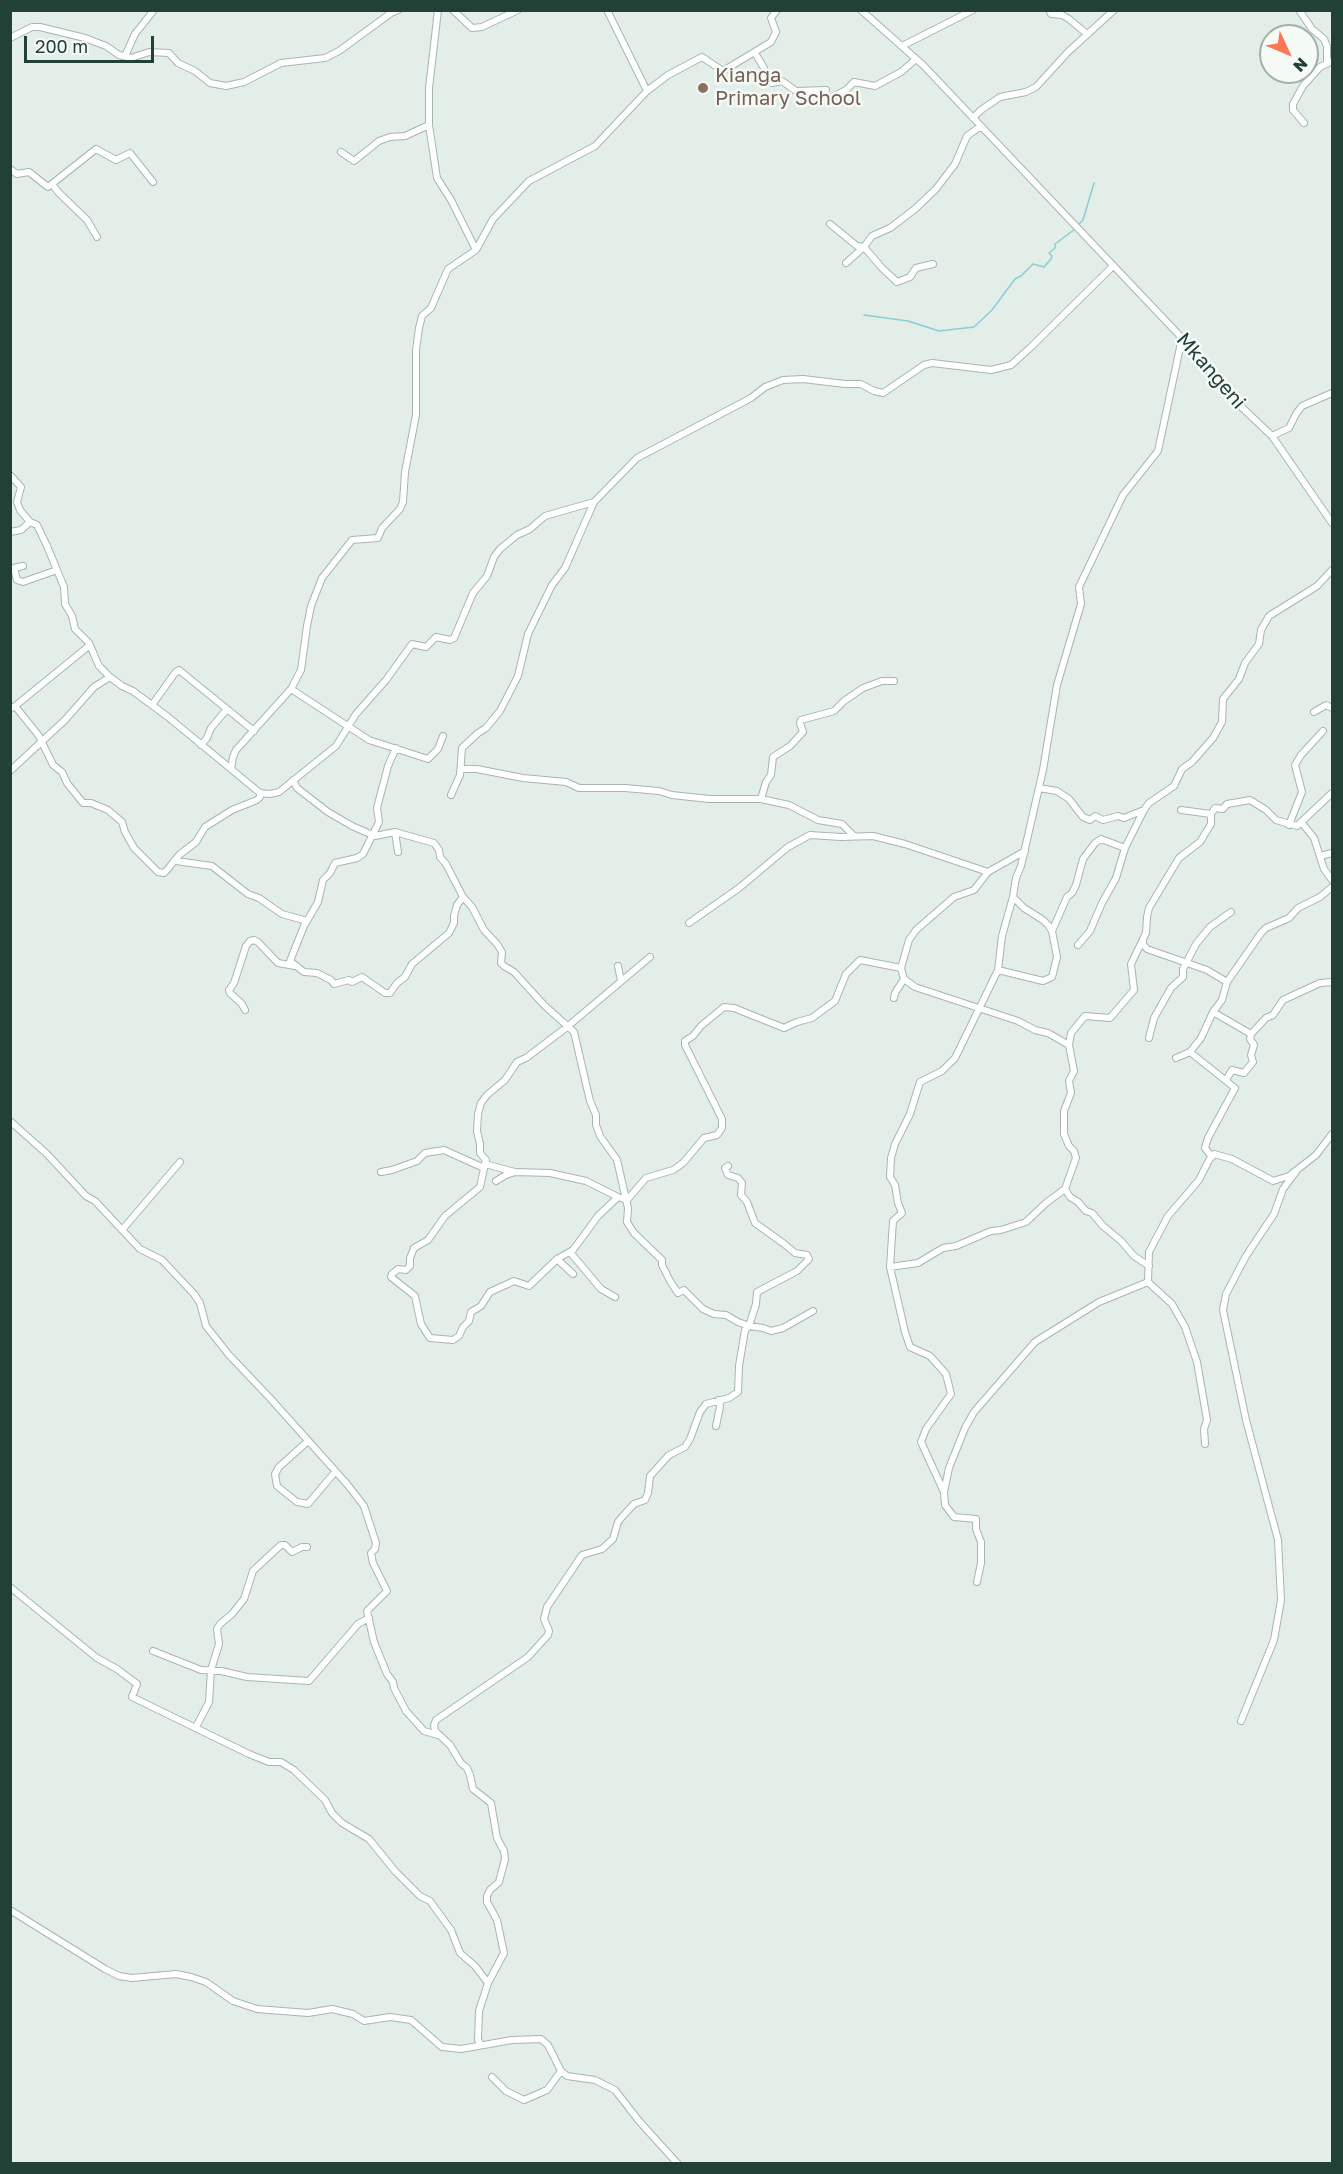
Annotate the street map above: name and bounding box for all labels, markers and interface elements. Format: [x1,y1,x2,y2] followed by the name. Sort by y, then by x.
[27,24,158,62] scale bar
[1259,24,1319,84] north arrow
[35,35,88,57] text: 200 m
[1289,54,1312,76] text: N
[715,64,861,111] place label: Kianga Primary School
[696,81,710,95] marker: Kianga Primary School
[1171,328,1251,414] street label: Mkangeni

